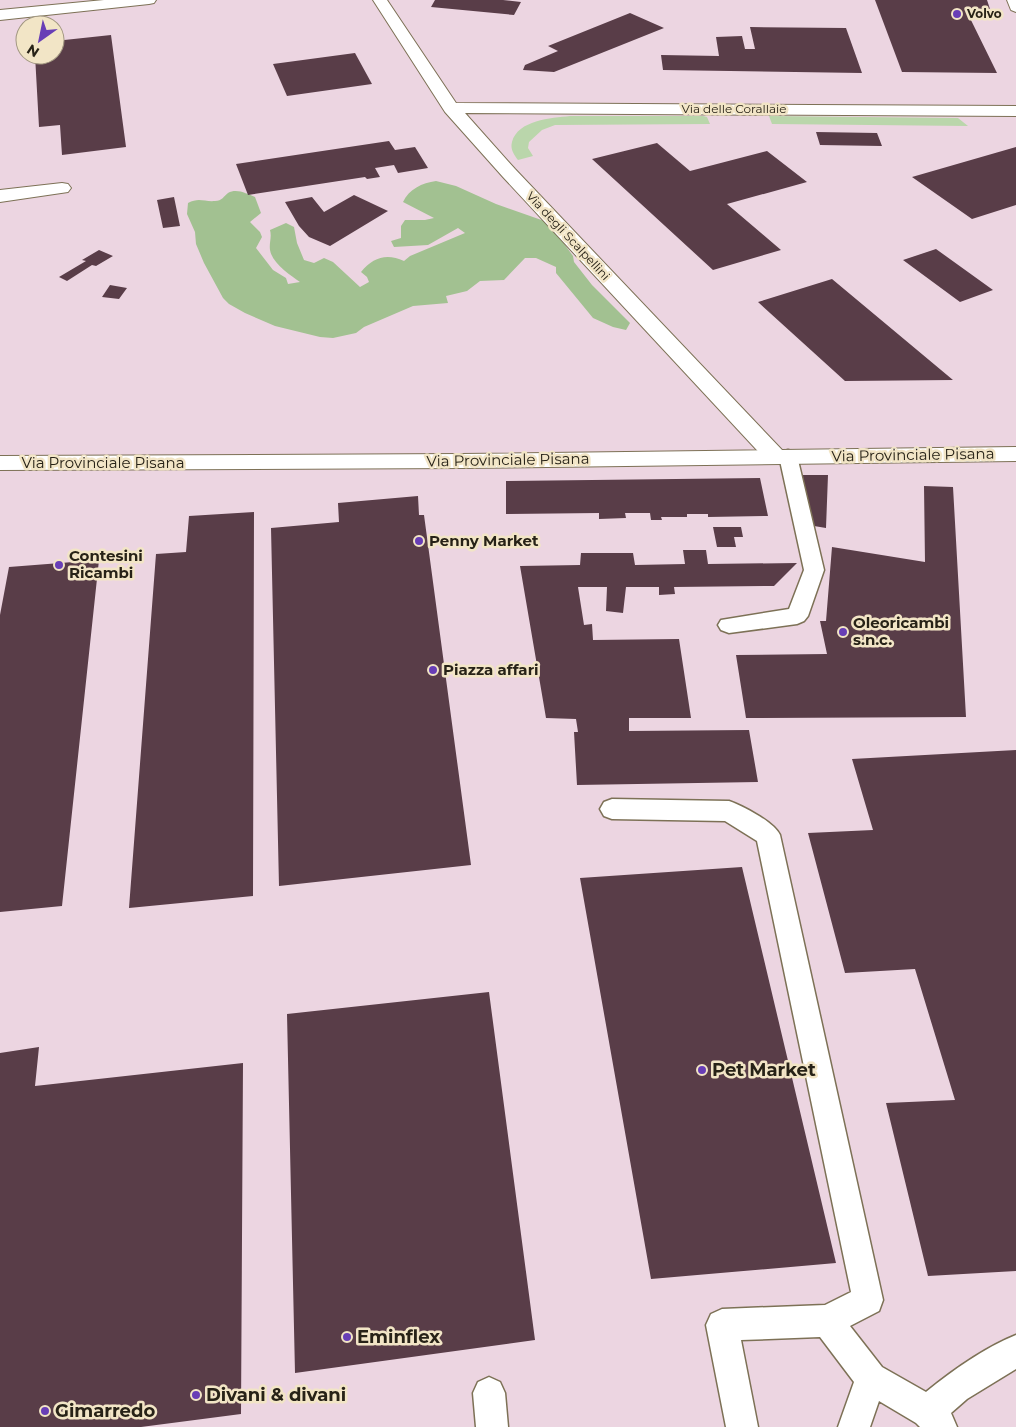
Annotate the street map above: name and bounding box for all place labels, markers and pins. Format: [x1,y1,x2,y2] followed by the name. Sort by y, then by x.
[966,6,1002,21] place label: Volvo
[951,8,963,20] marker: Volvo
[429,531,539,550] place label: Penny Market
[413,535,425,547] marker: Penny Market
[69,546,143,582] place label: Contesini Ricambi
[53,559,65,571] marker: Contesini Ricambi
[853,613,949,649] place label: Oleoricambi s.n.c.
[837,626,849,638] marker: Oleoricambi s.n.c.
[443,660,539,679] place label: Piazza affari
[427,664,439,676] marker: Piazza affari
[712,1059,816,1081] place label: Pet Market
[696,1064,708,1076] marker: Pet Market
[357,1326,440,1348] place label: Eminflex
[341,1331,353,1343] marker: Eminflex
[206,1384,346,1406] place label: Divani & divani
[190,1389,202,1401] marker: Divani & divani
[55,1400,155,1422] place label: Gimarredo
[39,1405,51,1417] marker: Gimarredo

